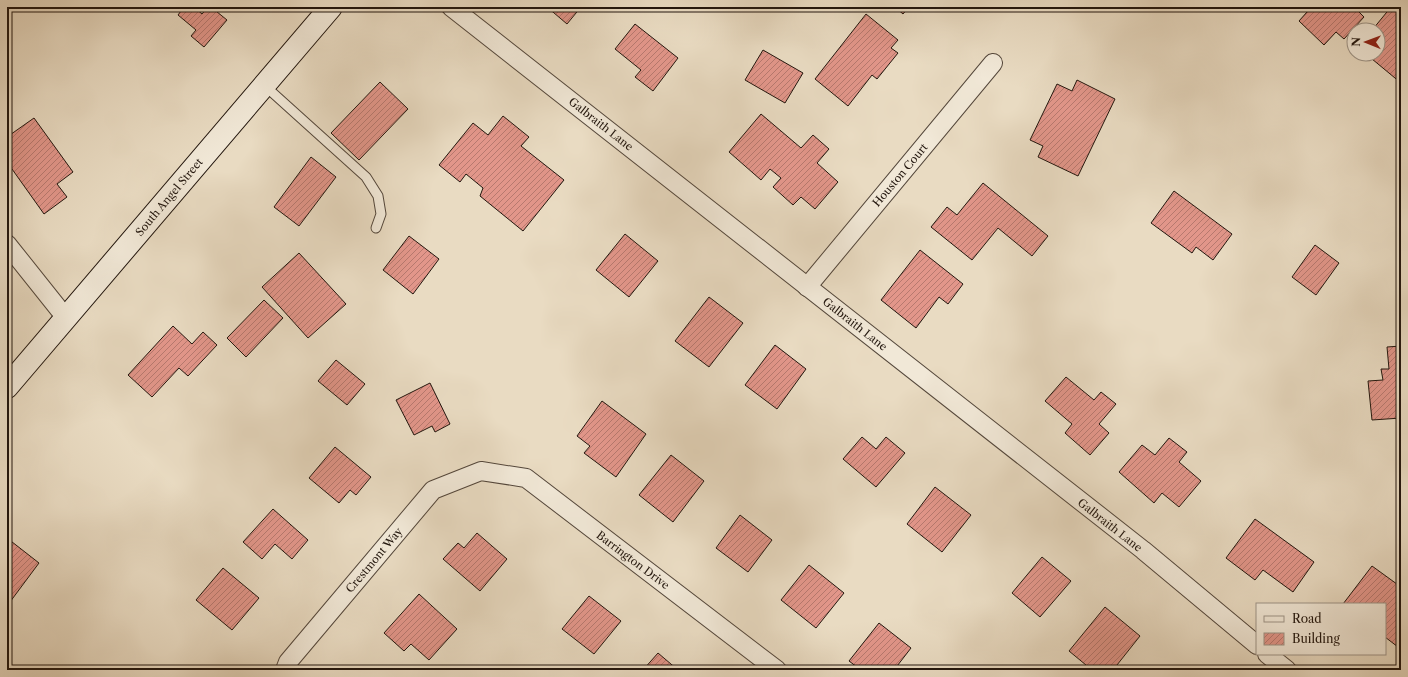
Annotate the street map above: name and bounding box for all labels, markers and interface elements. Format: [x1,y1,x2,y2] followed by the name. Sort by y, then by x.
[1346,22,1386,62] north arrow
[1349,36,1363,47] text: N
[566,94,636,154] street label: Galbraith Lane
[869,140,931,210] street label: Houston Court
[132,155,206,239] street label: South Angel Street
[820,294,890,354] street label: Galbraith Lane
[1075,495,1145,555] street label: Galbraith Lane
[343,524,406,595] street label: Crestmont Way
[594,528,672,592] street label: Barrington Drive
[1256,603,1386,655] legend
[1292,611,1322,626] text: Road
[1292,631,1340,646] text: Building

